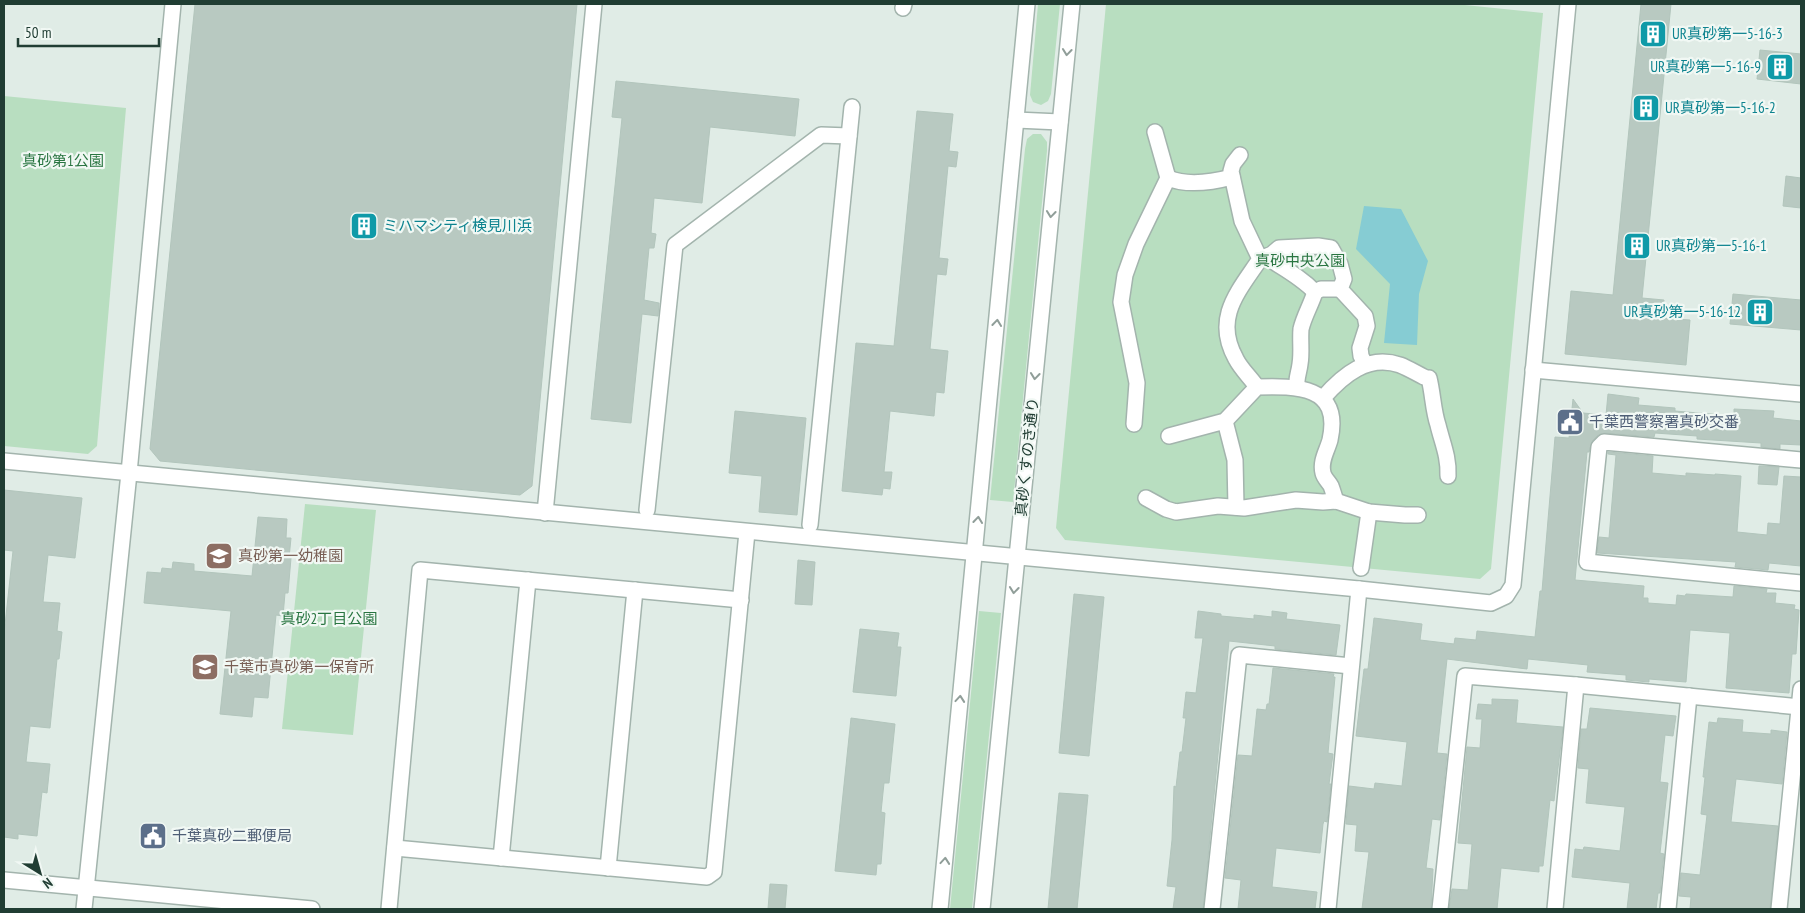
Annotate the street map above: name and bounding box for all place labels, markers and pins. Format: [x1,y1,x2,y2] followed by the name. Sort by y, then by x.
[1638,19,1668,49] building icon: UR真砂第一5-16-3
[1672,24,1783,43] place label: UR真砂第一5-16-3
[1765,52,1795,82] building icon: UR真砂第一5-16-9
[1650,57,1761,76] place label: UR真砂第一5-16-9
[1631,93,1661,123] building icon: UR真砂第一5-16-2
[1665,98,1776,117] place label: UR真砂第一5-16-2
[349,211,379,241] building icon: ミハマシティ検見川浜
[383,216,532,235] place label: ミハマシティ検見川浜
[1622,231,1652,261] building icon: UR真砂第一5-16-1
[1656,236,1767,255] place label: UR真砂第一5-16-1
[1745,297,1775,327] building icon: UR真砂第一5-16-12
[1624,302,1741,321] place label: UR真砂第一5-16-12
[1555,407,1585,437] public building icon: 千葉西警察署真砂交番
[1589,412,1739,431] place label: 千葉西警察署真砂交番
[204,541,234,571] school or university icon: 真砂第一幼稚園
[238,546,343,565] place label: 真砂第一幼稚園
[190,652,220,682] school or university icon: 千葉市真砂第一保育所
[224,657,374,676] place label: 千葉市真砂第一保育所
[138,821,168,851] public building icon: 千葉真砂二郵便局
[172,826,292,845] place label: 千葉真砂二郵便局

